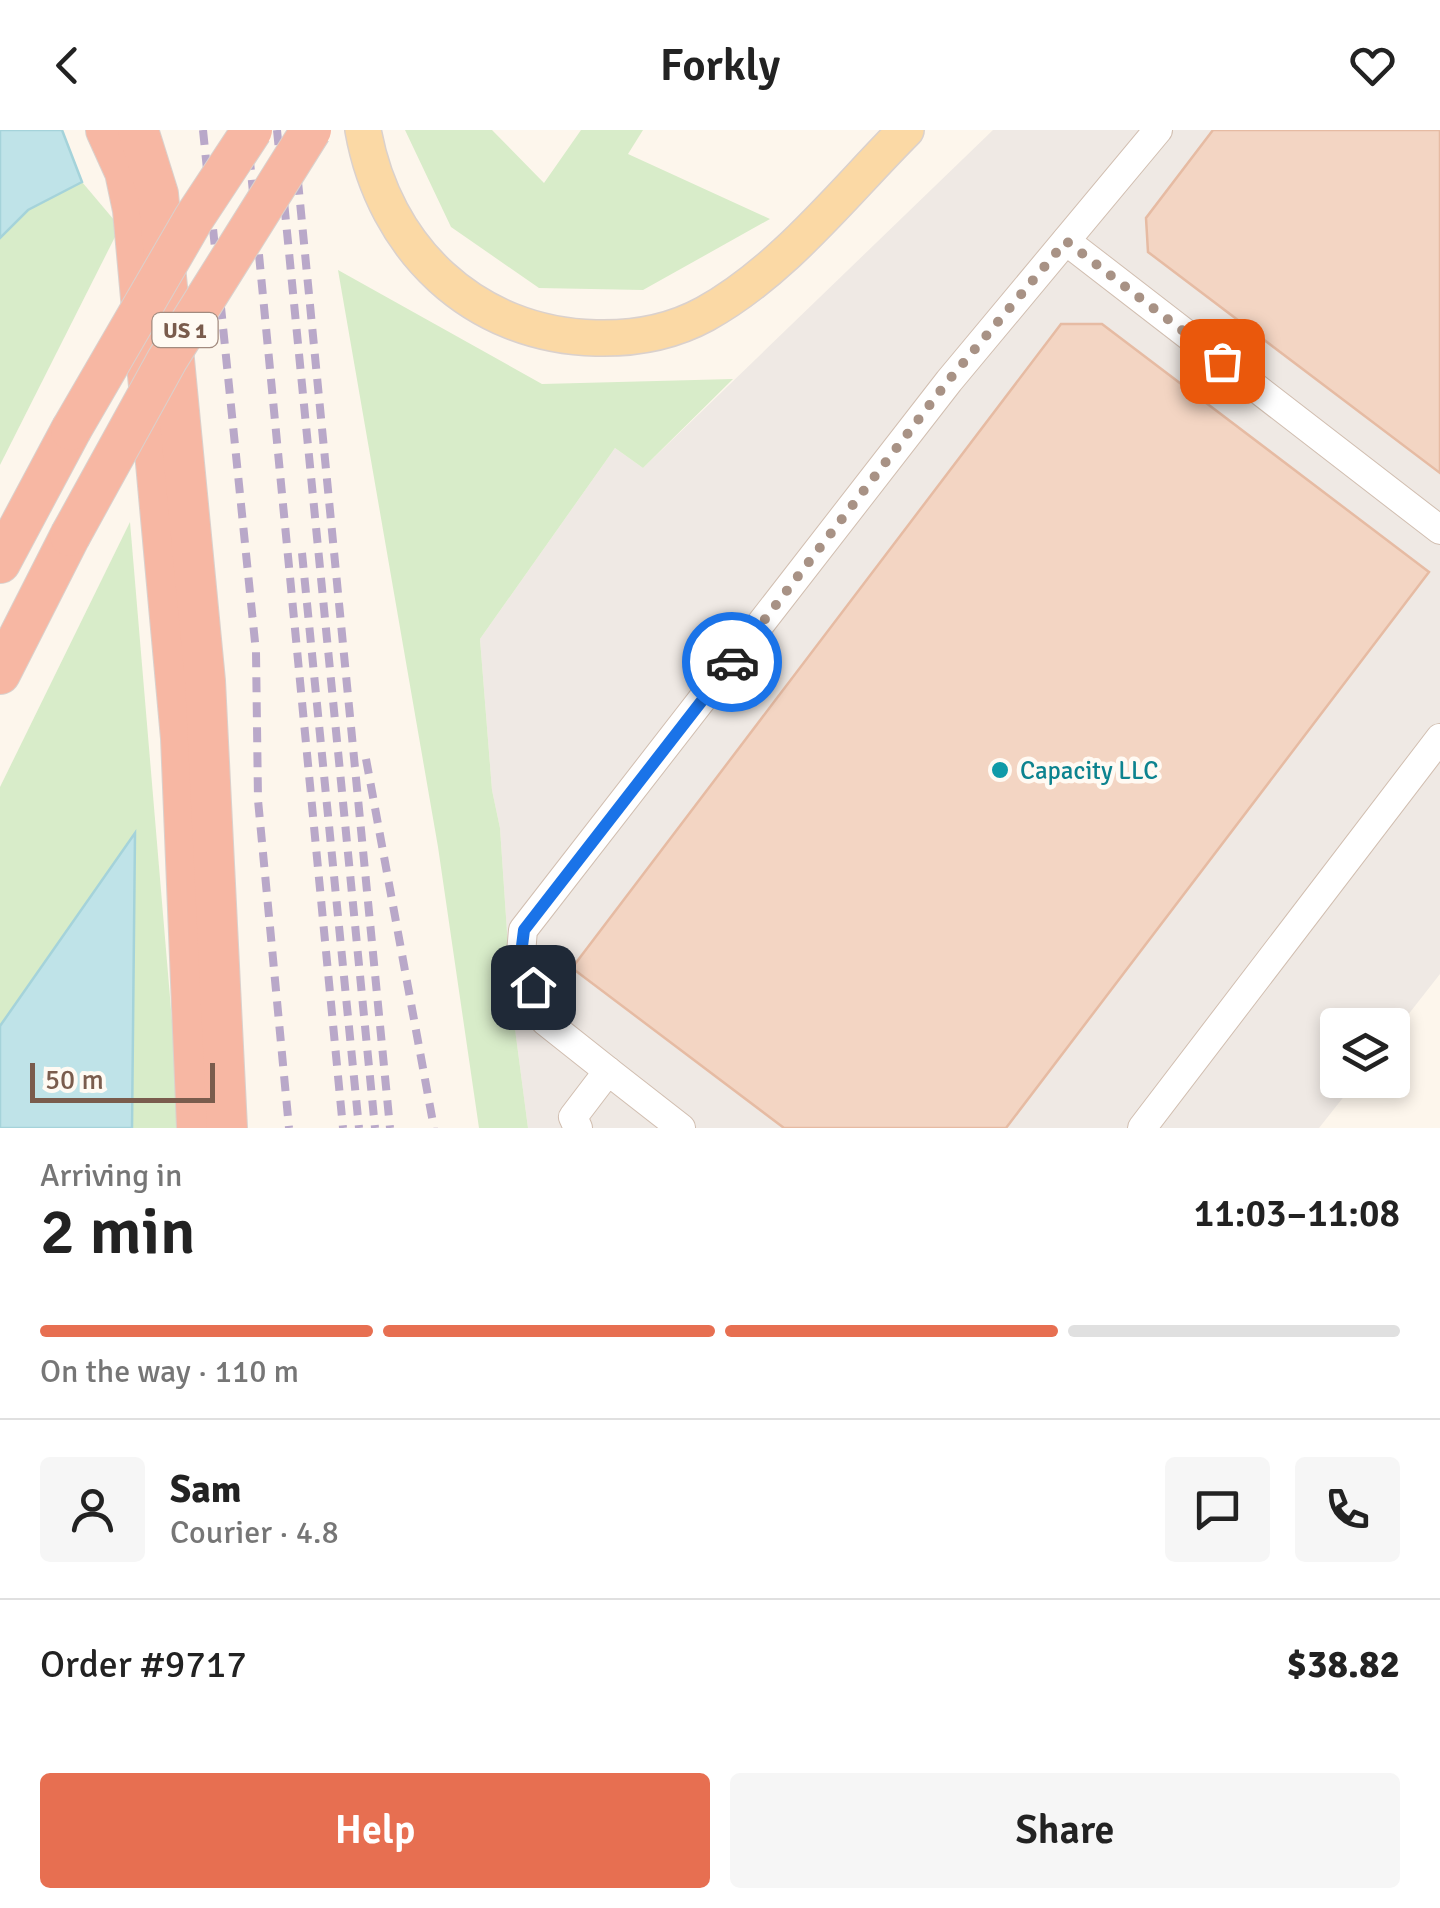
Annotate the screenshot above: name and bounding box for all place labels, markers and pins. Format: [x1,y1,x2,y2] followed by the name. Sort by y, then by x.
[1180,319,1265,404] pin
[1020,755,1158,786] place label: Capacity LLC
[989,759,1011,781] marker: Capacity LLC
[491,945,576,1030] pin

